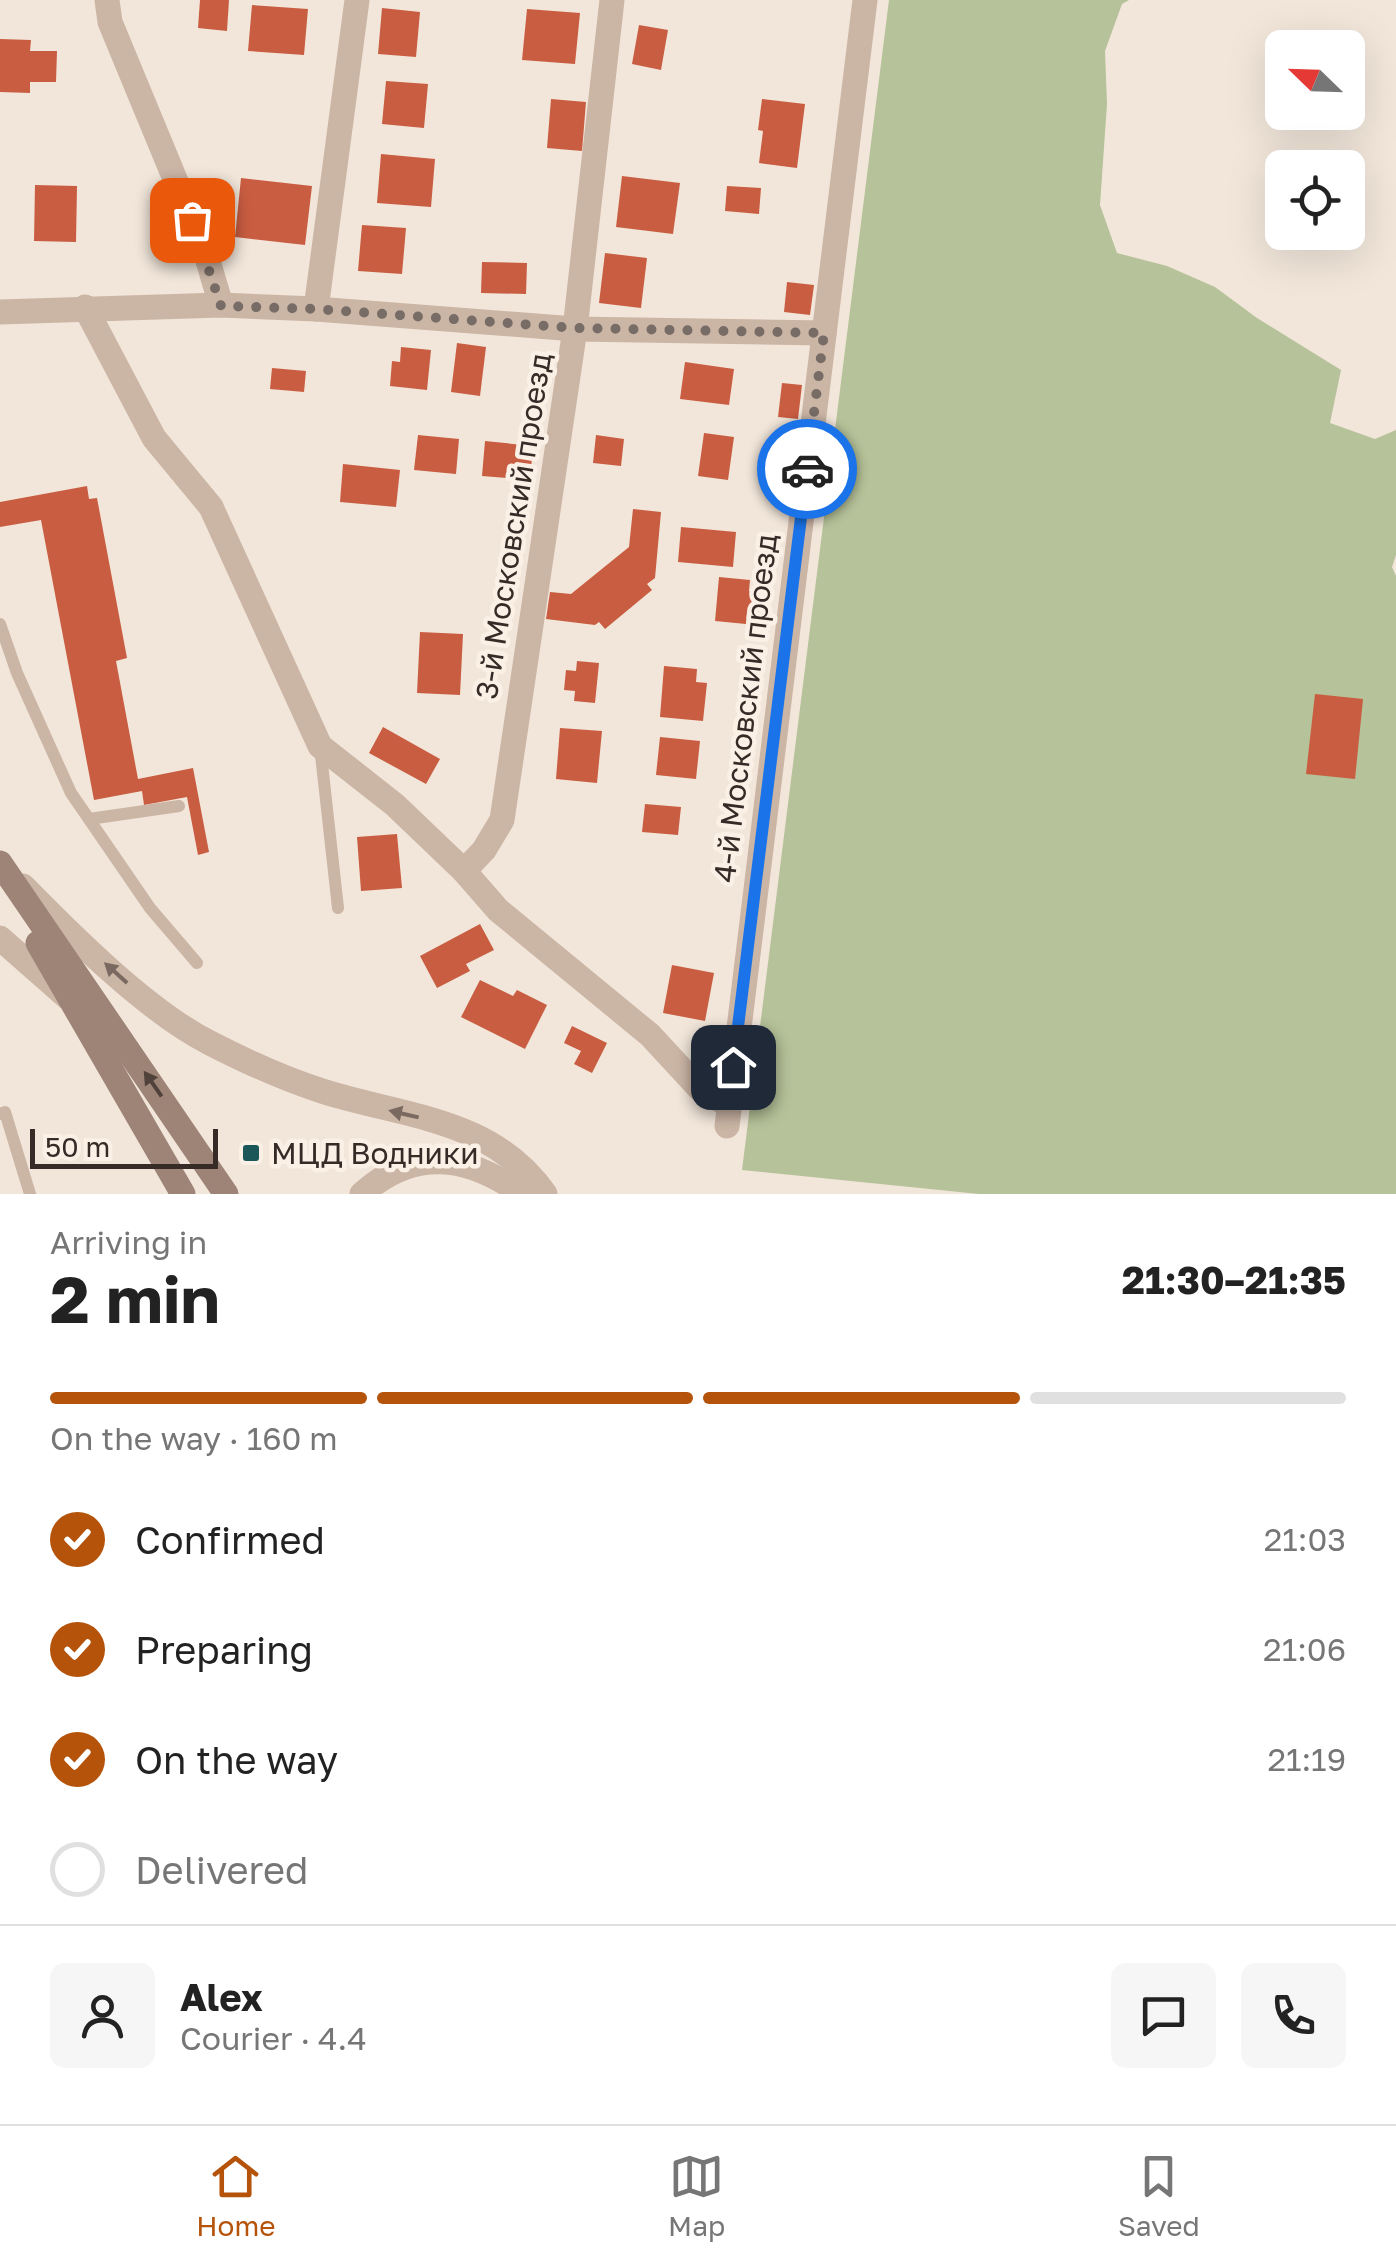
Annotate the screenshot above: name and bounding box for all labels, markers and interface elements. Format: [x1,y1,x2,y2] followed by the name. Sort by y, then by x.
[1265,30,1365,130] north arrow
[1265,30,1365,250] map controls
[1265,150,1365,250] button: locate
[150,178,235,263] pin
[165,193,220,248] icon: bag
[468,350,558,702] street label: 3-й Московский проезд
[757,419,857,519] courier
[780,442,835,497] icon: car
[706,532,784,884] street label: 4-й Московский проезд
[104,962,129,984] one-way arrow
[691,1025,776,1110] pin
[706,1040,761,1095] icon: home
[143,1071,163,1098] one-way arrow
[388,1106,419,1121] one-way arrow
[30,1124,218,1168] scale bar
[45,1130,110,1163] text: 50 m
[271,1135,478,1171] place label: МЦД Водники
[240,1142,262,1164] marker: МЦД Водники
[50,1223,207,1261] text: Arriving in
[1122,1257,1346,1302] text: 21:30–21:35
[50,1259,220,1337] text: 2 min
[50,1419,338,1457] text: On the way · 160 m
[50,1512,105,1567] icon: check
[135,1517,325,1562] text: Confirmed
[1264,1520,1346,1558] text: 21:03
[50,1622,105,1677] icon: check
[135,1627,313,1672] text: Preparing
[1263,1630,1346,1668] text: 21:06
[50,1732,105,1787] icon: check
[135,1737,338,1782] text: On the way
[1267,1740,1346,1778] text: 21:19
[135,1847,308,1892] text: Delivered
[50,1963,155,2068] button: person
[1111,1963,1216,2068] button: chat
[1241,1963,1346,2068] button: phone
[180,1974,263,2019] text: Alex
[180,2019,367,2057] text: Courier · 4.4
[196,2149,275,2242] tab: Home
[668,2149,725,2242] tab: Map
[1118,2149,1200,2242] tab: Saved

